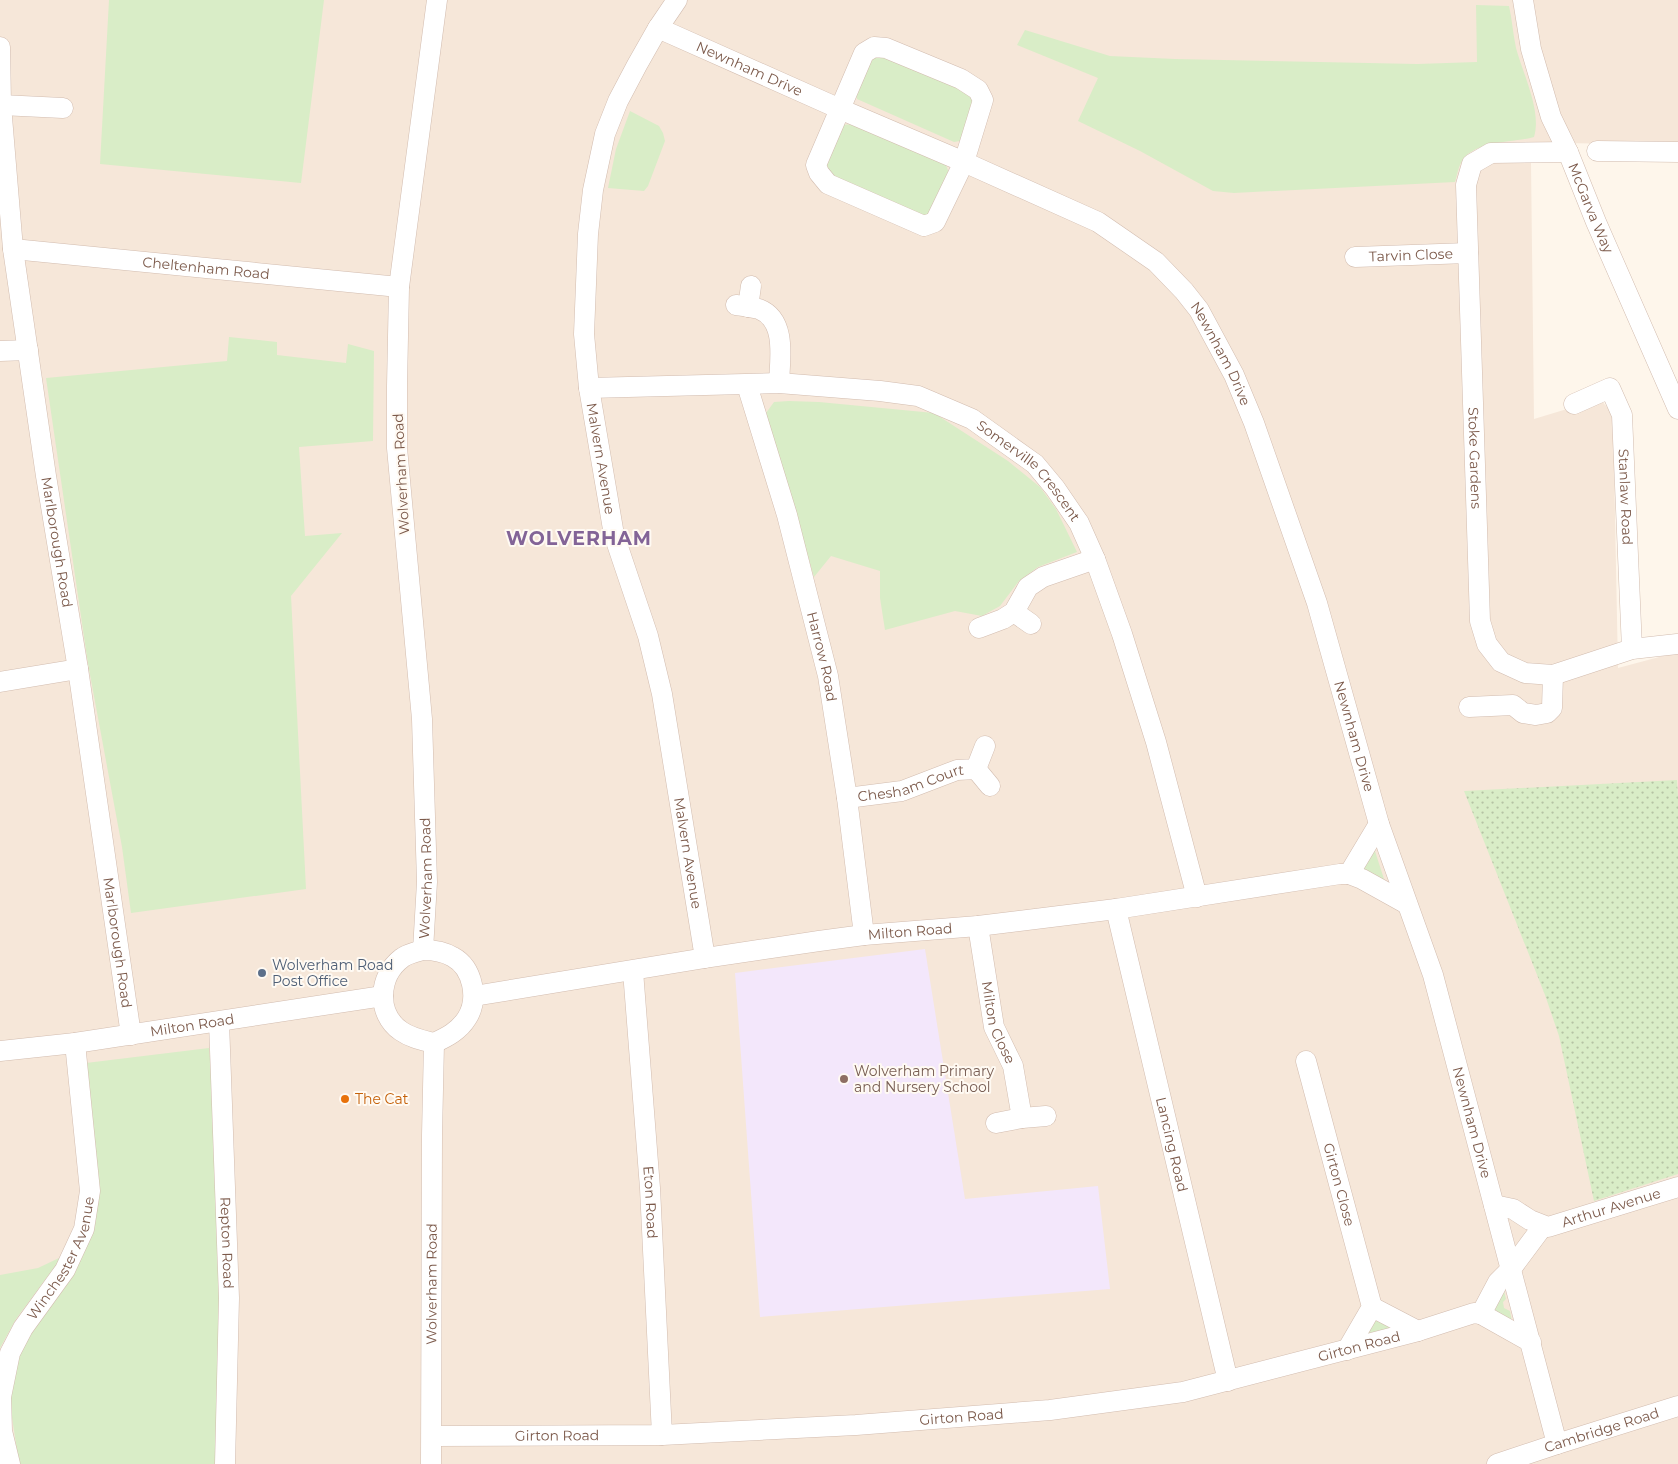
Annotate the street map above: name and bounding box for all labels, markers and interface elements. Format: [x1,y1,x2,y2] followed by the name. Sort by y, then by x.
[693,37,805,100] street label: Newnham Drive
[1564,160,1618,256] street label: McGarva Way
[1369,245,1453,266] street label: Tarvin Close
[142,253,271,283] street label: Cheltenham Road
[1187,298,1255,408] street label: Newnham Drive
[583,401,619,516] street label: Malvern Avenue
[1464,407,1485,509] street label: Stoke Gardens
[389,413,413,535] street label: Wolverham Road
[973,416,1085,525] street label: Somerville Crescent
[1614,449,1637,545] street label: Stanlaw Road
[37,476,77,609] street label: Marlborough Road
[506,527,652,550] district label: WOLVERHAM
[803,610,841,703] street label: Harrow Road
[1330,679,1379,794] street label: Newnham Drive
[857,761,965,806] street label: Chesham Court
[670,796,706,910] street label: Malvern Avenue
[415,817,436,939] street label: Wolverham Road
[99,876,136,1009] street label: Marlborough Road
[867,919,953,944] street label: Milton Road
[272,956,394,990] place label: Wolverham Road Post Office
[256,967,268,979] marker: Wolverham Road Post Office
[978,980,1019,1067] street label: Milton Close
[149,1010,235,1040] street label: Milton Road
[854,1062,995,1096] place label: Wolverham Primary and Nursery School
[1449,1065,1495,1180] street label: Newnham Drive
[838,1073,850,1085] marker: Wolverham Primary and Nursery School
[355,1090,409,1108] place label: The Cat
[339,1093,351,1105] marker: The Cat
[1152,1095,1192,1194] street label: Lancing Road
[1319,1141,1359,1228] street label: Girton Close
[639,1165,661,1239] street label: Eton Road
[1559,1184,1663,1231] street label: Arthur Avenue
[23,1195,98,1323] street label: Winchester Avenue
[216,1197,238,1289] street label: Repton Road
[422,1223,441,1345] street label: Wolverham Road
[1316,1327,1402,1366] street label: Girton Road
[1542,1403,1661,1457] street label: Cambridge Road
[919,1405,1004,1429] street label: Girton Road
[515,1426,599,1445] street label: Girton Road

